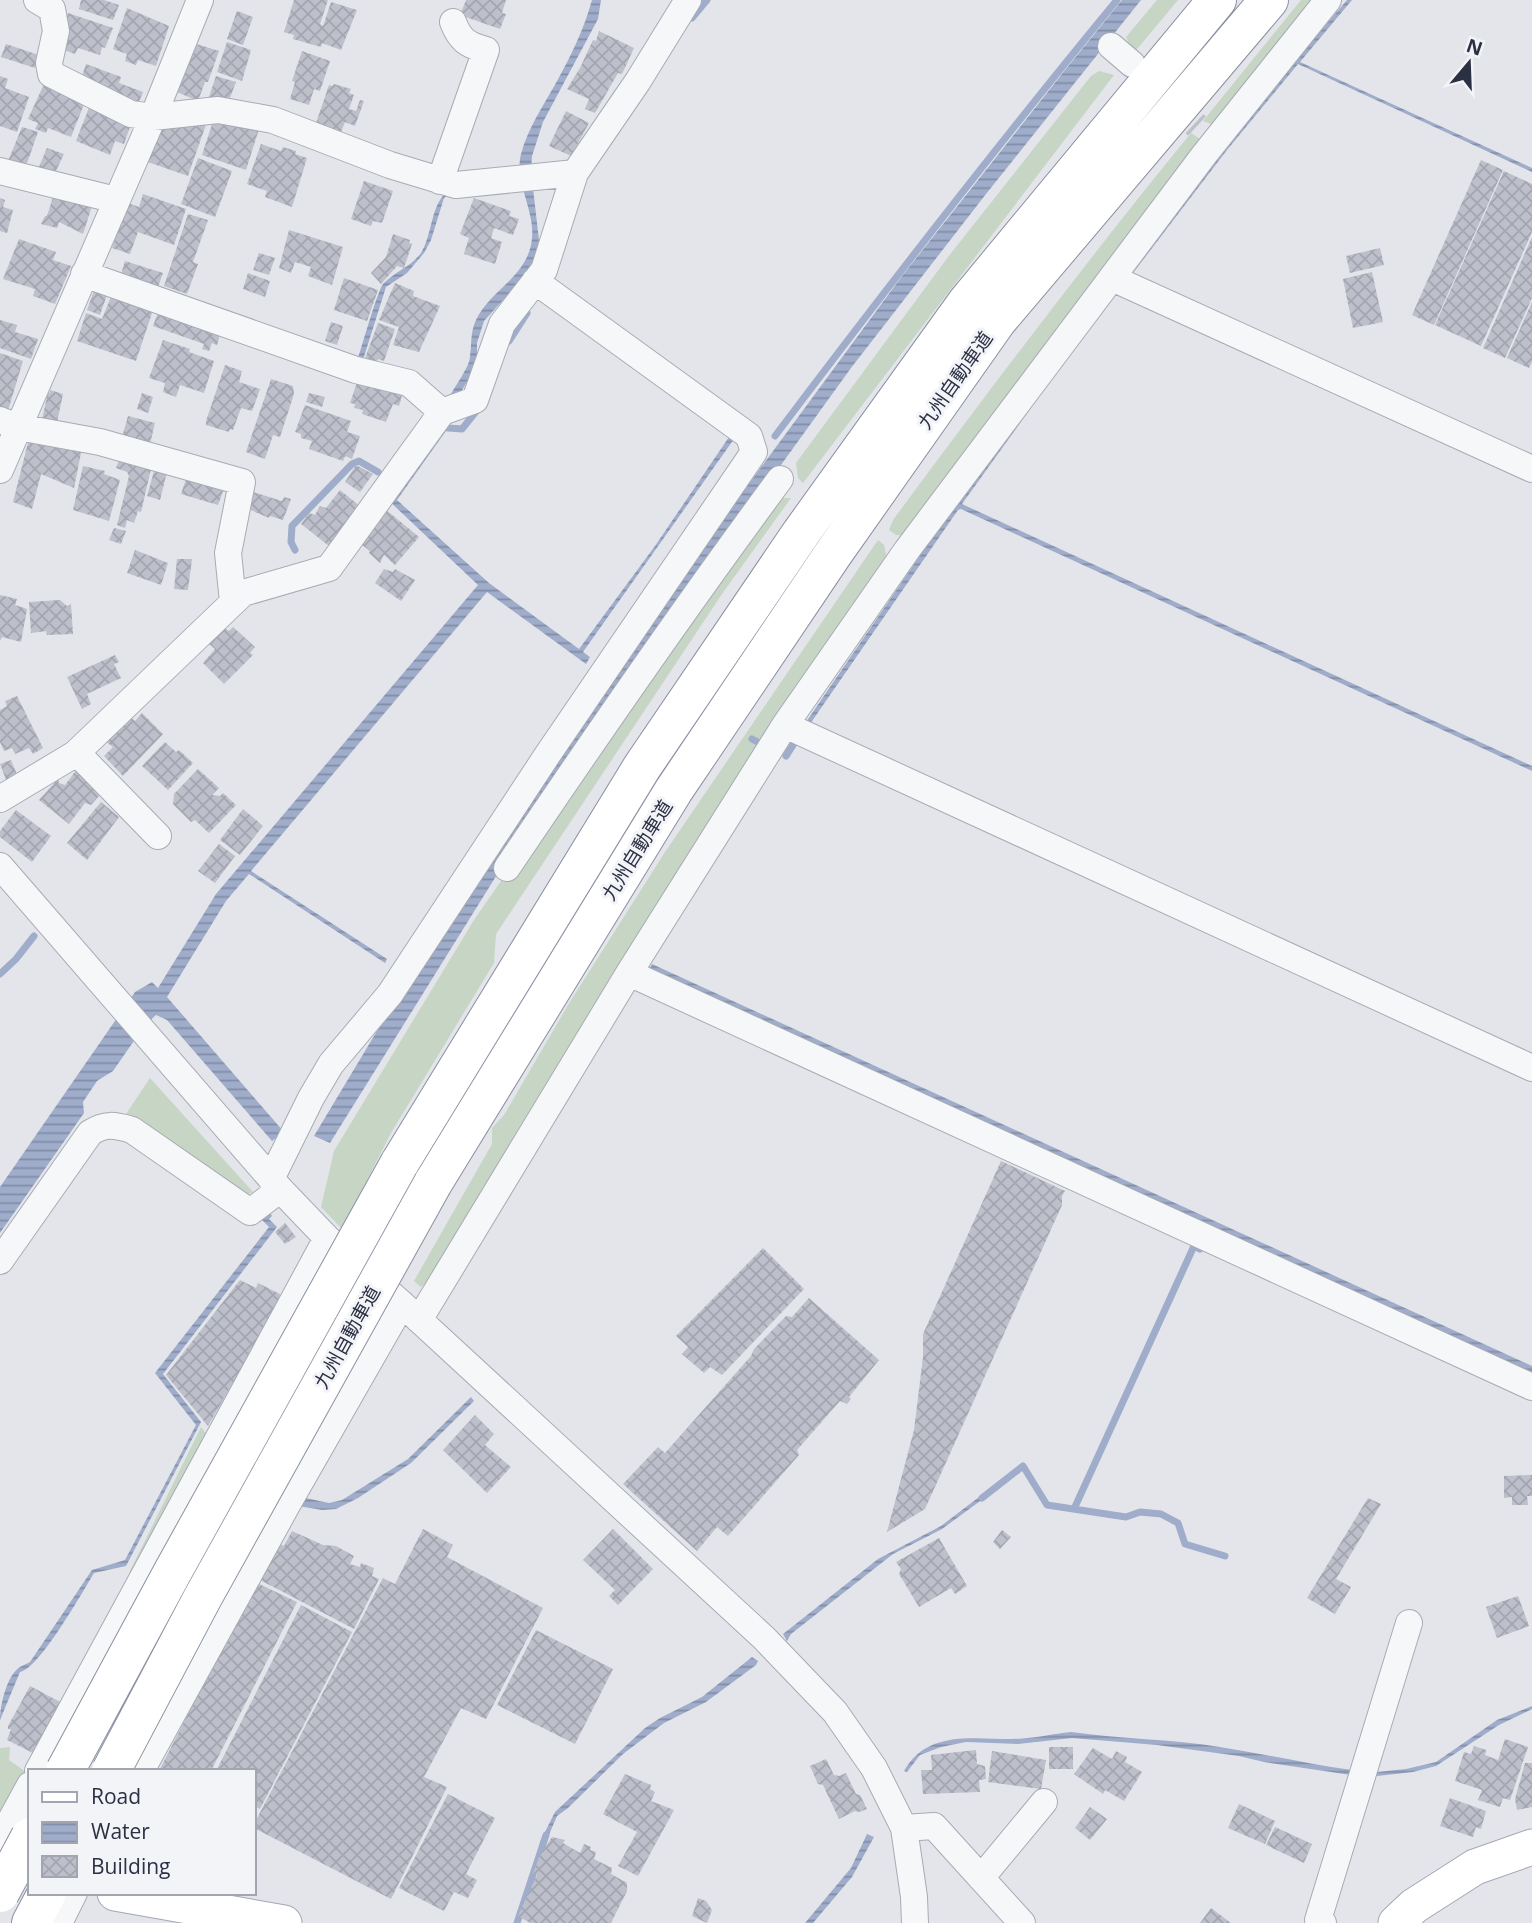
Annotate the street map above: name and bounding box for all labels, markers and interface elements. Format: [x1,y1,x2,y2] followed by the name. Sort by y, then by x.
[1434,28,1504,98] north arrow
[1463,32,1486,62] text: N
[912,326,998,434] street label: 九州自動車道
[596,795,678,905] street label: 九州自動車道
[308,1281,386,1393] street label: 九州自動車道
[28,1769,256,1895] legend
[91,1782,141,1810] text: Road
[91,1817,150,1845] text: Water
[91,1852,170,1880] text: Building

